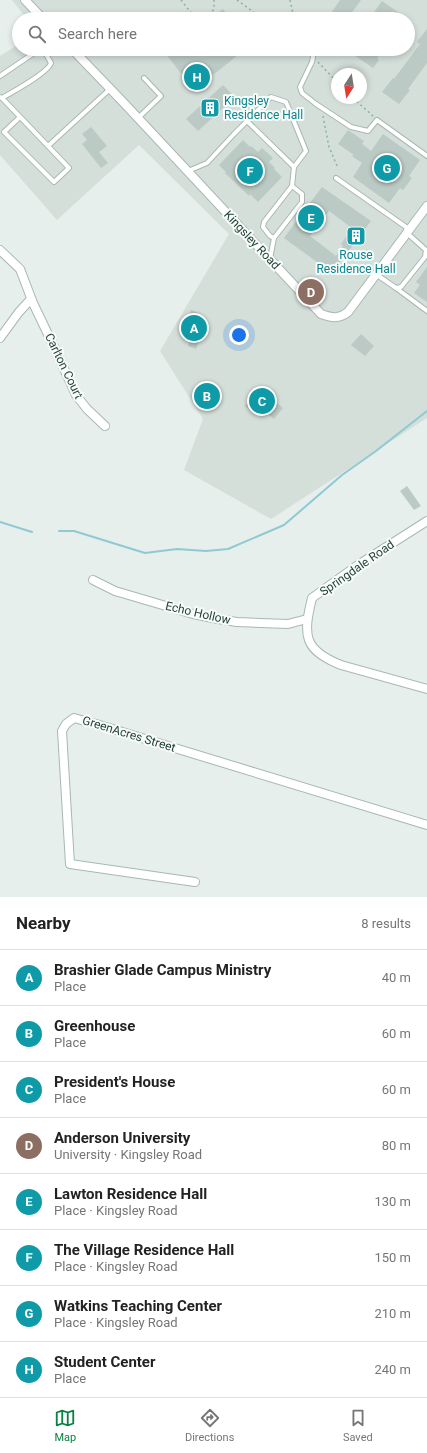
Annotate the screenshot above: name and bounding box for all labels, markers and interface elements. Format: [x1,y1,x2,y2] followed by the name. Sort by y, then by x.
[12,12,415,56] search box
[26,23,48,45] icon: search
[58,25,137,43] text: Search here
[184,62,210,92] pin: H
[331,68,367,104] north arrow
[224,94,303,122] place label: Kingsley Residence Hall
[199,97,221,119] building icon: Kingsley Residence Hall
[374,153,400,183] pin: G
[237,156,263,186] pin: F
[298,203,324,233] pin: E
[221,208,283,272] street label: Kingsley Road
[345,225,367,247] building icon: Rouse Residence Hall
[316,248,396,276] place label: Rouse Residence Hall
[298,277,324,307] pin: D
[181,313,207,343] pin: A
[229,325,249,345] your location
[42,331,86,401] street label: Carlton Court
[194,381,220,411] pin: B
[249,386,275,416] pin: C
[317,537,397,599] street label: Springdale Road
[164,599,232,627] street label: Echo Hollow
[81,713,177,755] street label: GreenAcres Street
[16,913,71,933] text: Nearby
[361,916,411,931] text: 8 results
[54,961,271,979] text: Brashier Glade Campus Ministry
[25,970,33,985] text: A
[382,970,411,985] text: 40 m
[54,979,86,994] text: Place
[54,1017,135,1035] text: Greenhouse
[25,1026,33,1041] text: B
[382,1026,411,1041] text: 60 m
[54,1035,86,1050] text: Place
[54,1073,175,1091] text: President's House
[25,1082,33,1097] text: C
[382,1082,411,1097] text: 60 m
[54,1091,86,1106] text: Place
[54,1129,190,1147] text: Anderson University
[25,1138,33,1153] text: D
[382,1138,411,1153] text: 80 m
[54,1147,202,1162] text: University · Kingsley Road
[54,1185,207,1203] text: Lawton Residence Hall
[25,1194,33,1209] text: E
[374,1194,411,1209] text: 130 m
[54,1203,178,1218] text: Place · Kingsley Road
[54,1241,234,1259] text: The Village Residence Hall
[25,1250,33,1265] text: F
[374,1250,411,1265] text: 150 m
[54,1259,178,1274] text: Place · Kingsley Road
[54,1297,222,1315] text: Watkins Teaching Center
[25,1306,33,1321] text: G
[374,1306,411,1321] text: 210 m
[54,1315,178,1330] text: Place · Kingsley Road
[54,1353,155,1371] text: Student Center
[24,1362,34,1377] text: H
[374,1362,411,1377] text: 240 m
[54,1371,86,1386] text: Place
[54,1407,76,1444] tab: Map
[185,1407,234,1444] tab: Directions
[343,1407,373,1444] tab: Saved

